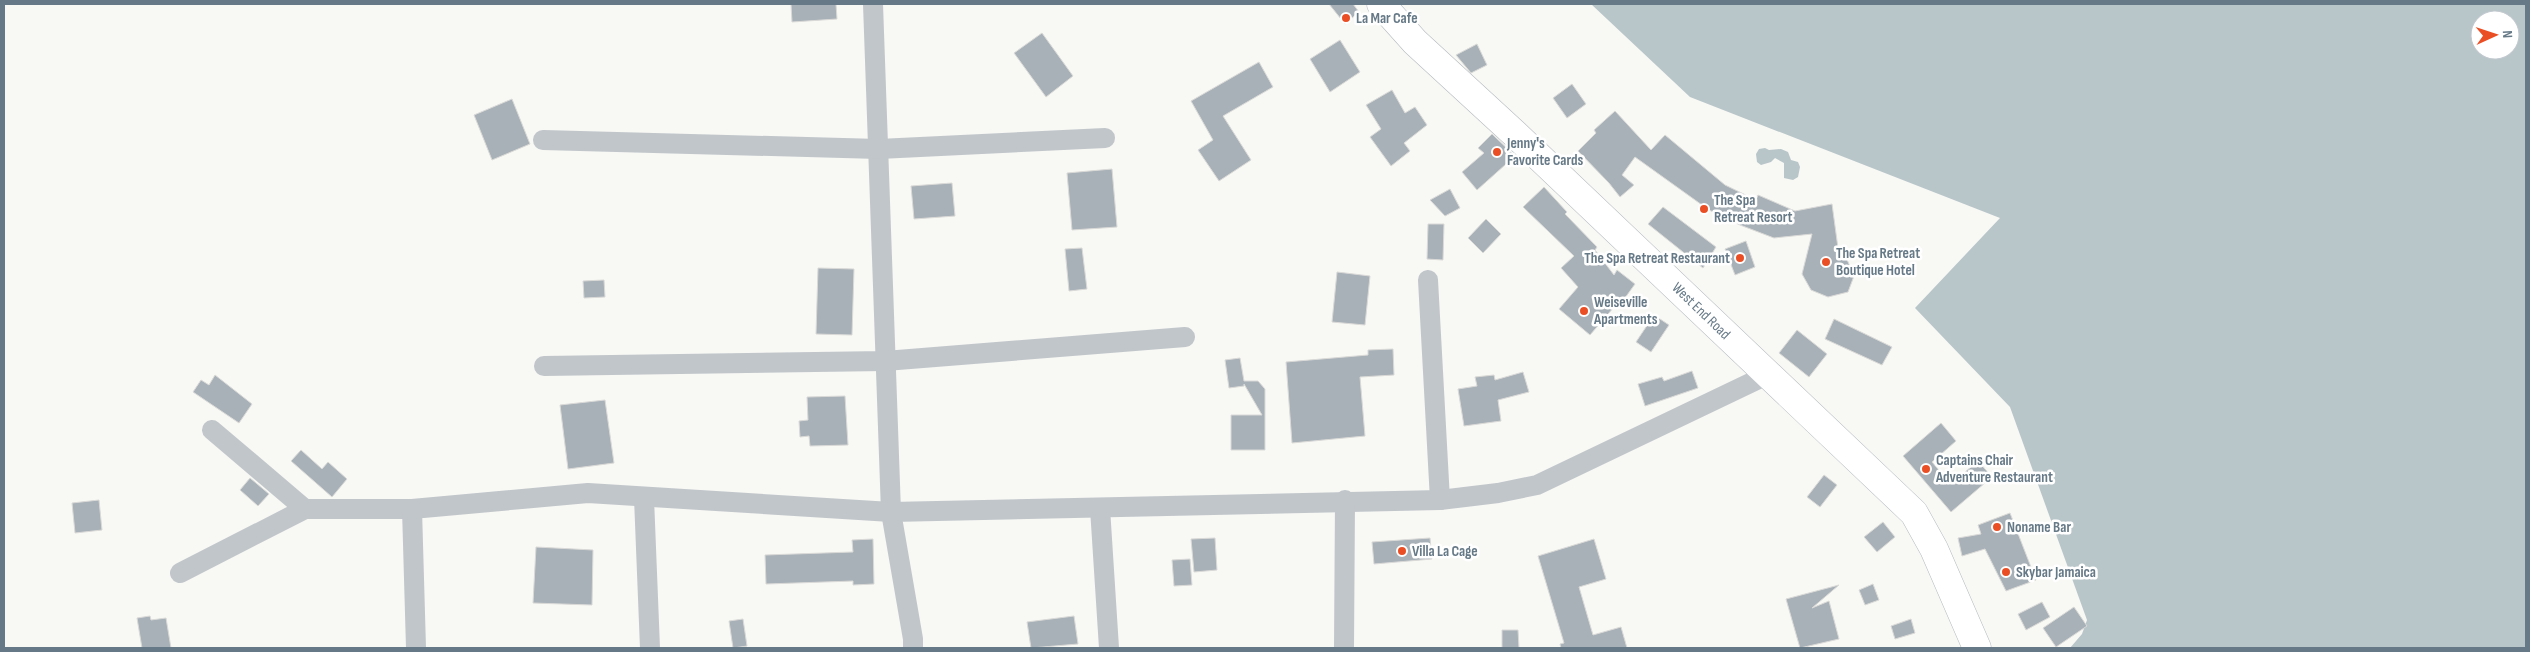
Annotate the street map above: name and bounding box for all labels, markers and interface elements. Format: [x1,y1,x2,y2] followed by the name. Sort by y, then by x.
[1356,9,1418,28] place label: La Mar Cafe
[2470,10,2520,60] north arrow
[1340,12,1352,24] marker: La Mar Cafe
[2499,30,2516,39] text: N
[1506,134,1583,170] place label: Jenny's Favorite Cards
[1491,146,1503,158] marker: Jenny's Favorite Cards
[1714,191,1793,227] place label: The Spa Retreat Resort
[1698,203,1710,215] marker: The Spa Retreat Resort
[1836,244,1920,280] place label: The Spa Retreat Boutique Hotel
[1584,249,1730,268] place label: The Spa Retreat Restaurant
[1734,252,1746,264] marker: The Spa Retreat Restaurant
[1820,256,1832,268] marker: The Spa Retreat Boutique Hotel
[1668,278,1734,344] street label: West End Road
[1593,293,1658,329] place label: Weiseville Apartments
[1578,305,1590,317] marker: Weiseville Apartments
[1935,451,2053,487] place label: Captains Chair Adventure Restaurant
[1920,463,1932,475] marker: Captains Chair Adventure Restaurant
[2007,518,2071,537] place label: Noname Bar
[1991,521,2003,533] marker: Noname Bar
[1412,542,1478,561] place label: Villa La Cage
[1396,545,1408,557] marker: Villa La Cage
[2016,563,2096,582] place label: Skybar Jamaica
[2000,566,2012,578] marker: Skybar Jamaica

